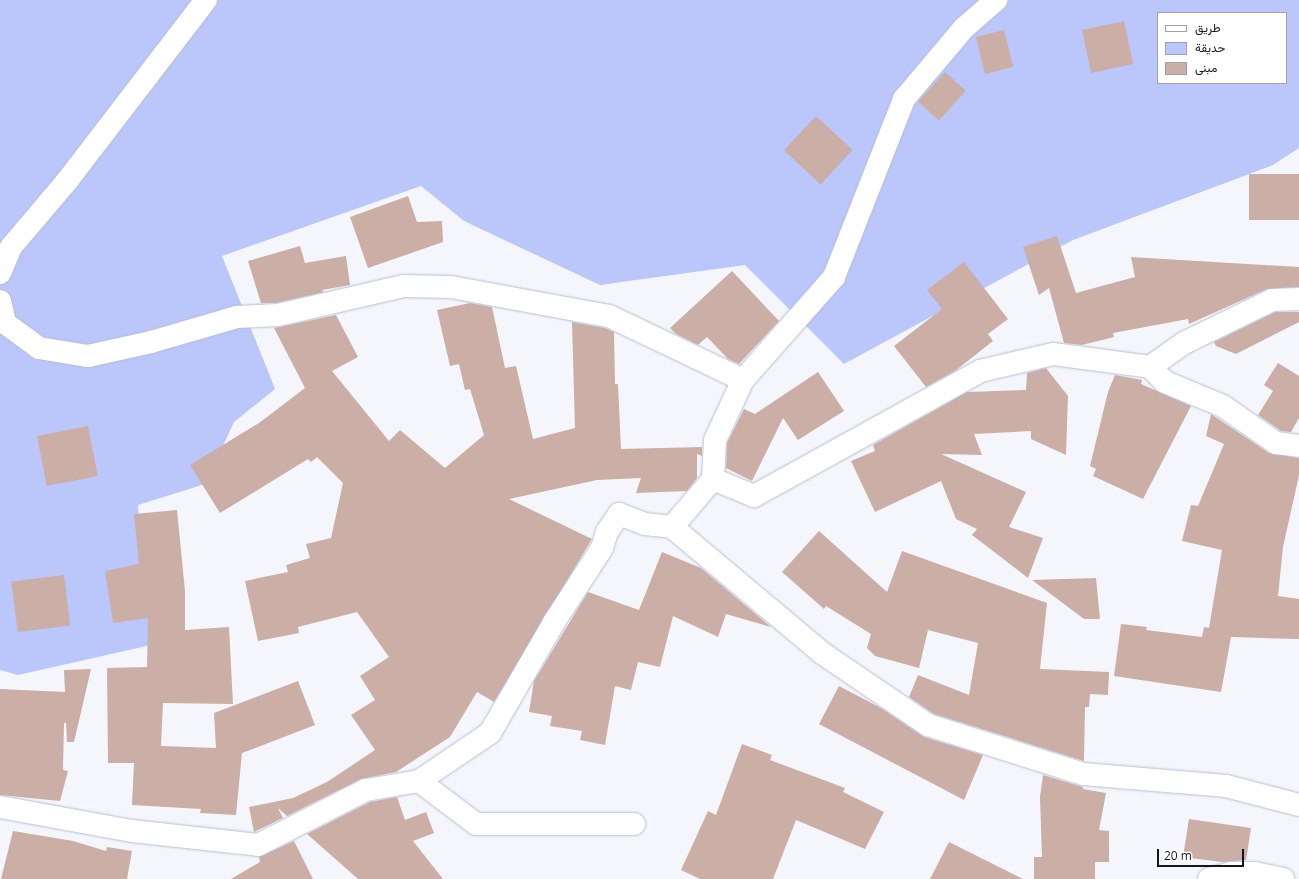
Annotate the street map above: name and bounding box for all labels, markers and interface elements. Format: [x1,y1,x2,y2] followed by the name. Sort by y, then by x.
[1157,12,1287,84] legend
[1195,19,1220,36] text: طريق
[1195,39,1225,56] text: حديقة
[1195,59,1217,76] text: مبنى
[1159,841,1246,867] scale bar
[1164,847,1192,864] text: 20 m

